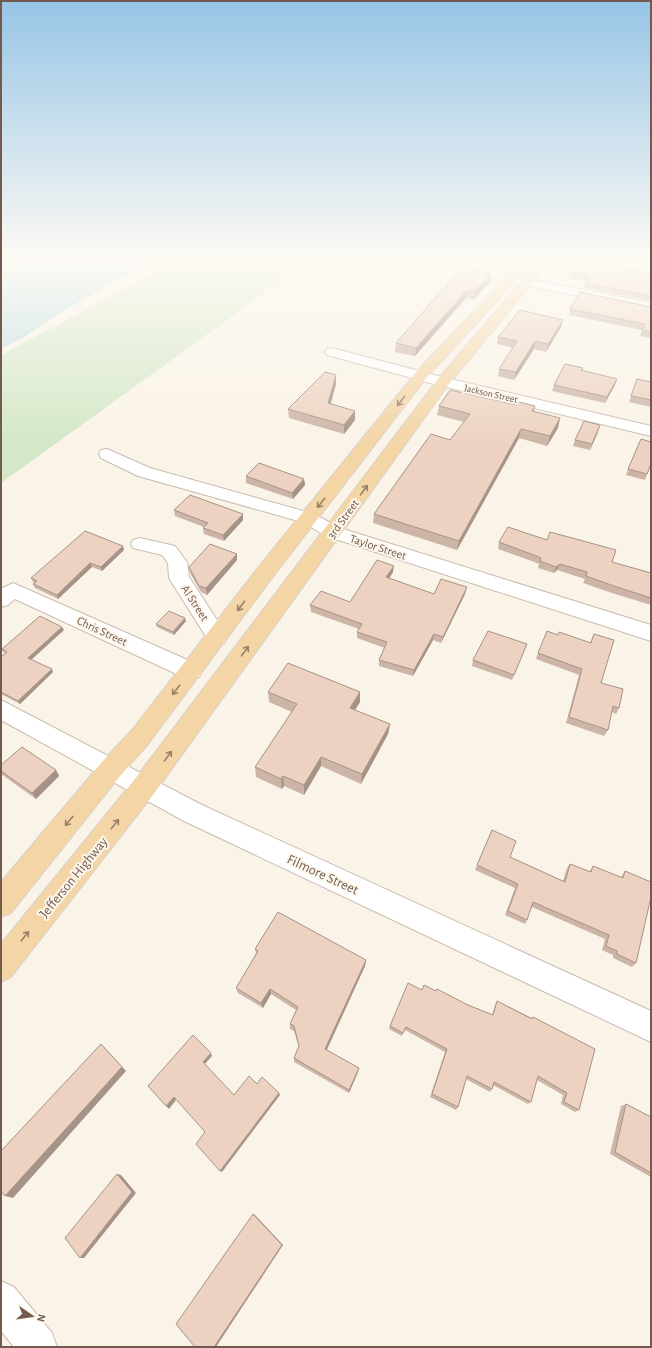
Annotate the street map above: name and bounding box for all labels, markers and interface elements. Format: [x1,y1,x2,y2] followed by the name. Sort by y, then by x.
[463,383,519,405] street label: Jackson Street
[397,396,406,406] one-way arrow
[360,485,368,496] one-way arrow
[316,497,325,508] one-way arrow
[325,497,361,541] street label: 3rd Street
[348,532,408,563] street label: Taylor Street
[179,583,211,623] street label: Al Street
[237,600,245,611] one-way arrow
[75,614,129,648] street label: Chris Street
[241,646,249,657] one-way arrow
[172,685,180,696] one-way arrow
[163,750,172,761] one-way arrow
[64,815,73,826] one-way arrow
[111,818,120,829] one-way arrow
[37,835,111,921] street label: Jefferson Highway
[285,852,361,898] street label: Filmore Street
[21,931,30,942] one-way arrow
[12,1296,52,1336] north arrow
[35,1313,47,1323] text: N

